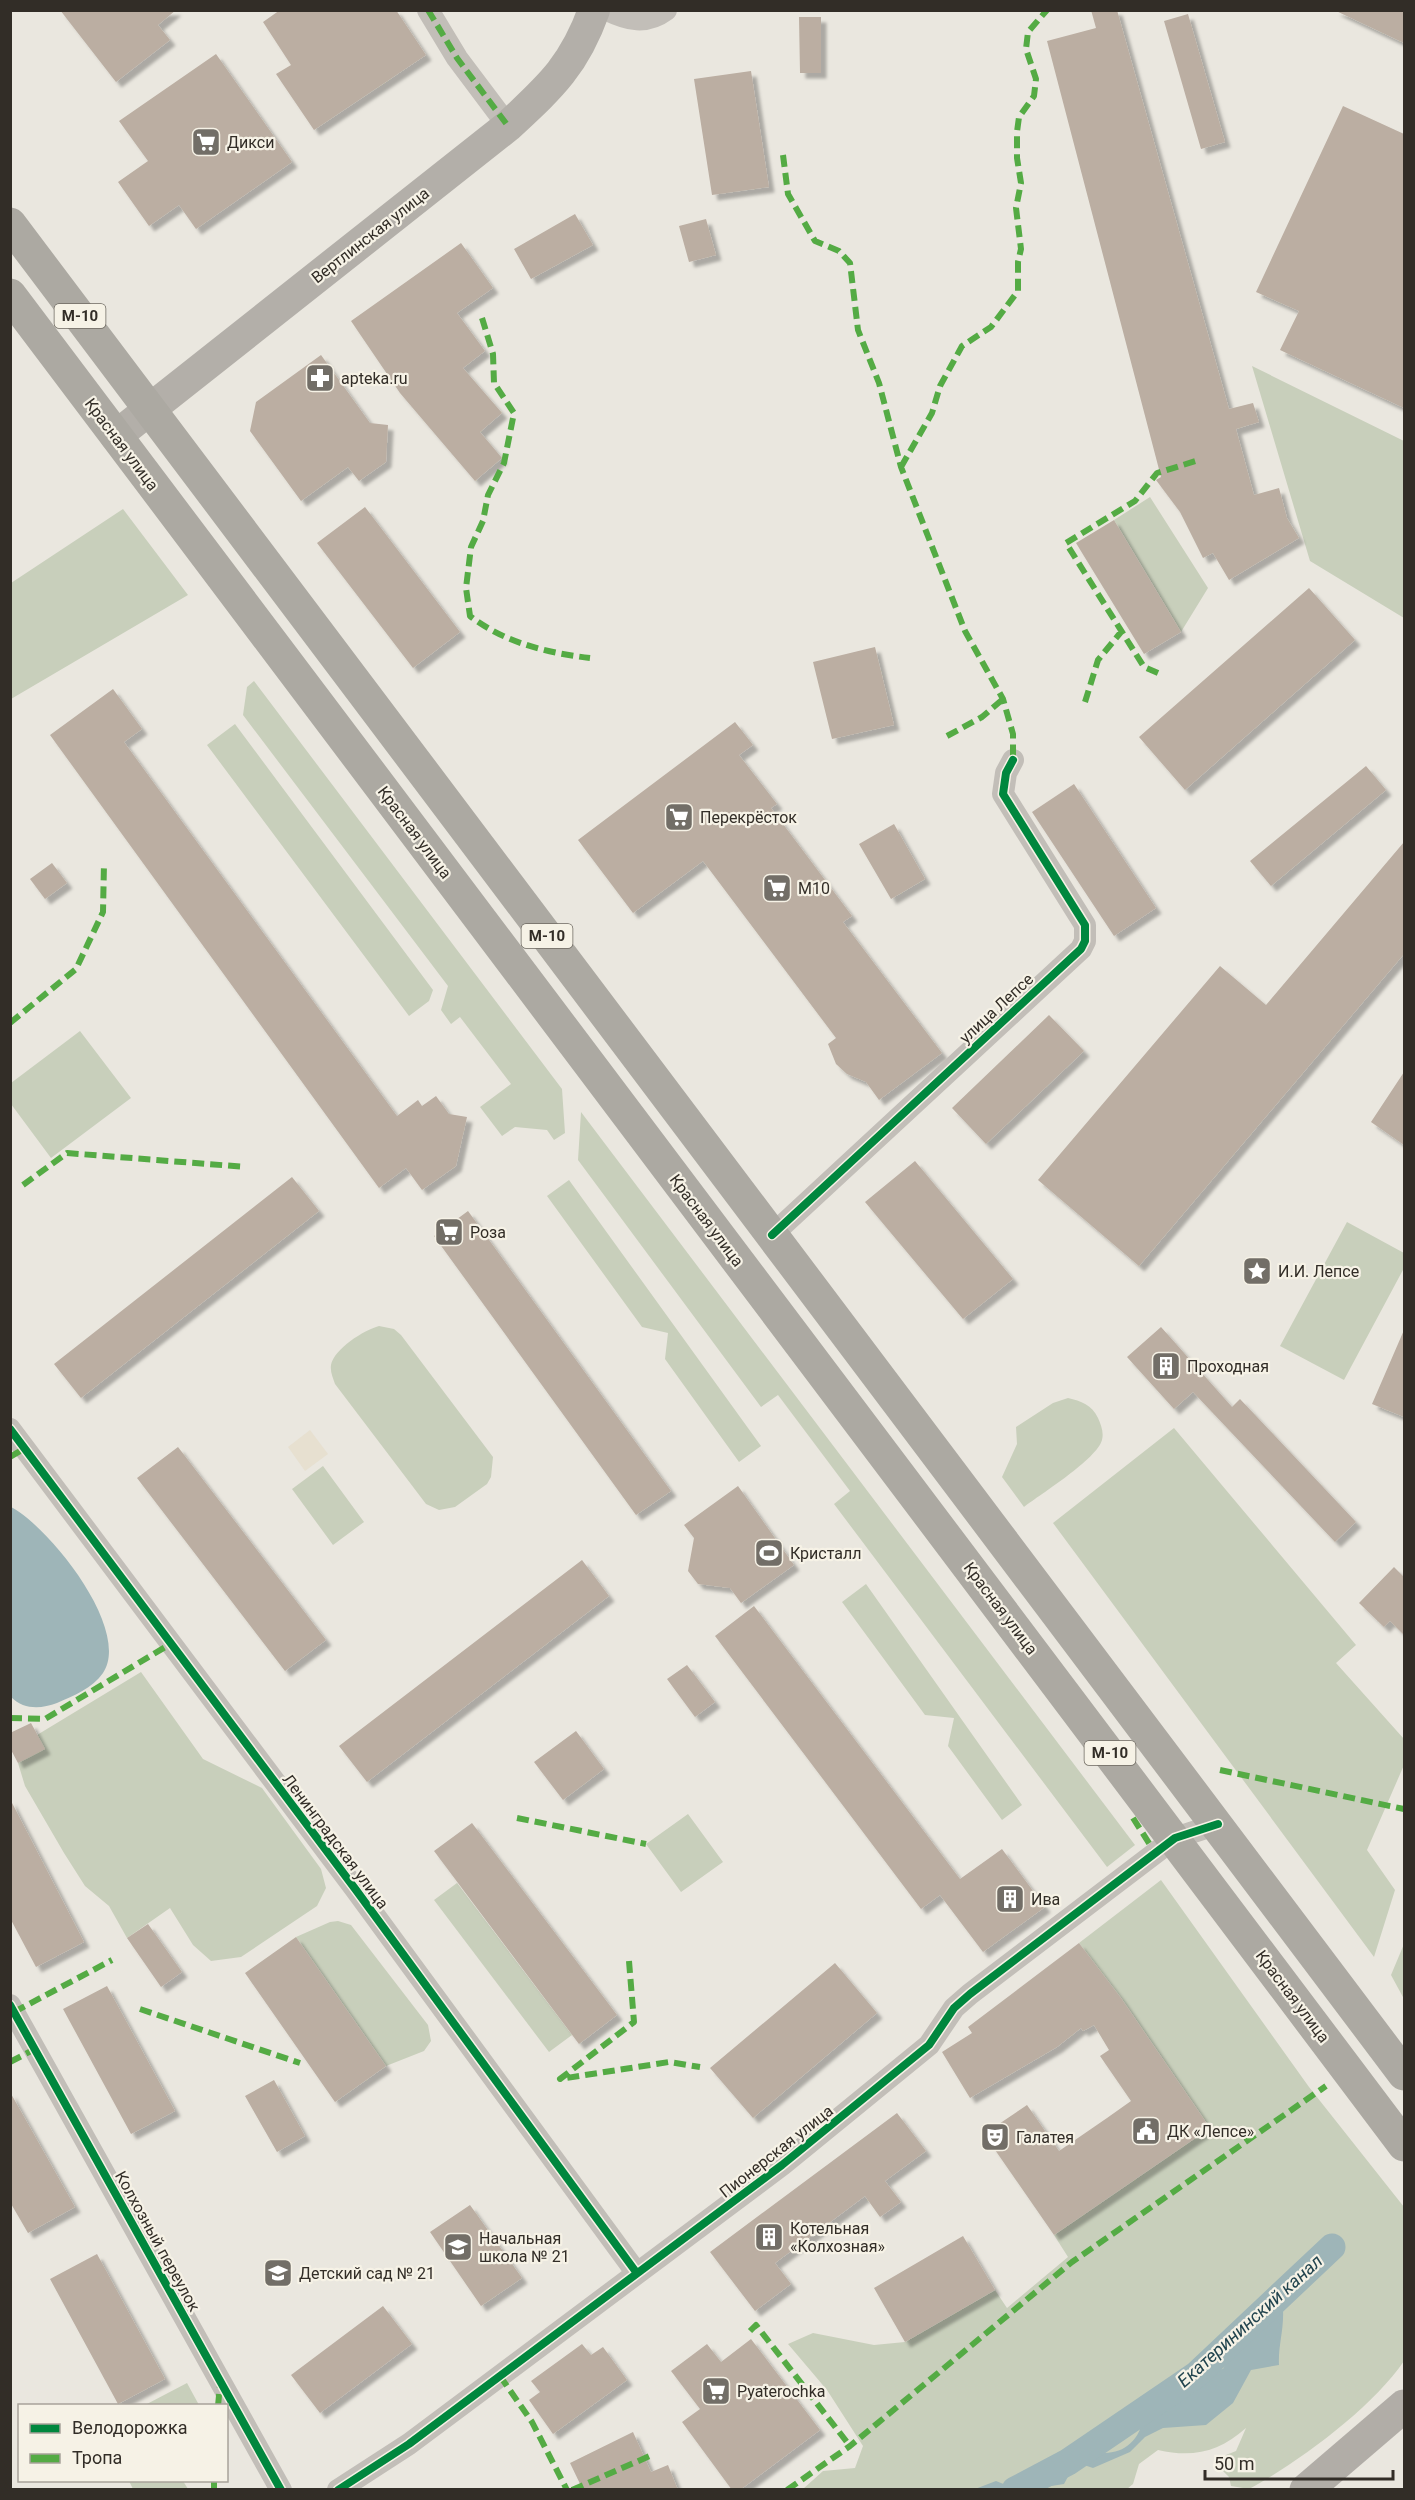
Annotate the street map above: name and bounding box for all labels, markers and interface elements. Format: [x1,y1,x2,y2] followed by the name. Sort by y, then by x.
[190,126,222,158] supermarket icon: Дикси
[227,133,274,152] place label: Дикси
[308,184,433,287] street label: Вертлинская улица
[54,304,106,328] road number: М-10
[304,362,336,394] pharmacy icon: apteka.ru
[341,369,408,388] place label: apteka.ru
[81,394,163,494] street label: Красная улица
[374,782,456,882] street label: Красная улица
[663,801,695,833] supermarket icon: Перекрёсток
[700,808,797,827] place label: Перекрёсток
[761,872,793,904] supermarket icon: М10
[798,879,830,898] place label: М10
[522,924,572,948] road number: М-10
[956,969,1037,1047] street label: улица Лепсе
[666,1170,748,1270] street label: Красная улица
[433,1216,465,1248] supermarket icon: Роза
[470,1223,506,1242] place label: Роза
[1241,1255,1273,1287] place icon: И.И. Лепсе
[1278,1262,1359,1281] place label: И.И. Лепсе
[1150,1350,1182,1382] building icon: Проходная
[1187,1357,1269,1376] place label: Проходная
[753,1537,785,1569] sports icon: Кристалл
[790,1544,861,1563] place label: Кристалл
[960,1558,1042,1658] street label: Красная улица
[1084,1741,1136,1765] road number: М-10
[279,1770,393,1912] street label: Ленинградская улица
[994,1883,1026,1915] building icon: Ива
[1031,1890,1060,1909] place label: Ива
[1252,1946,1334,2046] street label: Красная улица
[716,2101,837,2202] street label: Пионерская улица
[1130,2115,1162,2147] public building icon: ДК «Лепсе»
[979,2121,1011,2153] theatre icon: Галатея
[1167,2122,1254,2141] place label: ДК «Лепсе»
[1016,2128,1074,2147] place label: Галатея
[111,2168,204,2315] street label: Колхозный переулок
[790,2219,885,2256] place label: Котельная «Колхозная»
[753,2221,785,2253] building icon: Котельная «Колхозная»
[479,2229,570,2266] place label: Начальная школа № 21
[442,2231,474,2263] school or university icon: Начальная школа № 21
[1173,2250,1326,2391] water label: Екатерининский канал
[262,2257,294,2289] school or university icon: Детский сад № 21
[299,2264,435,2283] place label: Детский сад № 21
[700,2375,732,2407] supermarket icon: Pyaterochka
[737,2382,825,2401] place label: Pyaterochka
[18,2404,228,2482] legend
[72,2417,187,2438] text: Велодорожка
[1205,2443,1392,2481] scale bar
[72,2447,122,2468] text: Тропа
[1214,2453,1254,2474] text: 50 m

